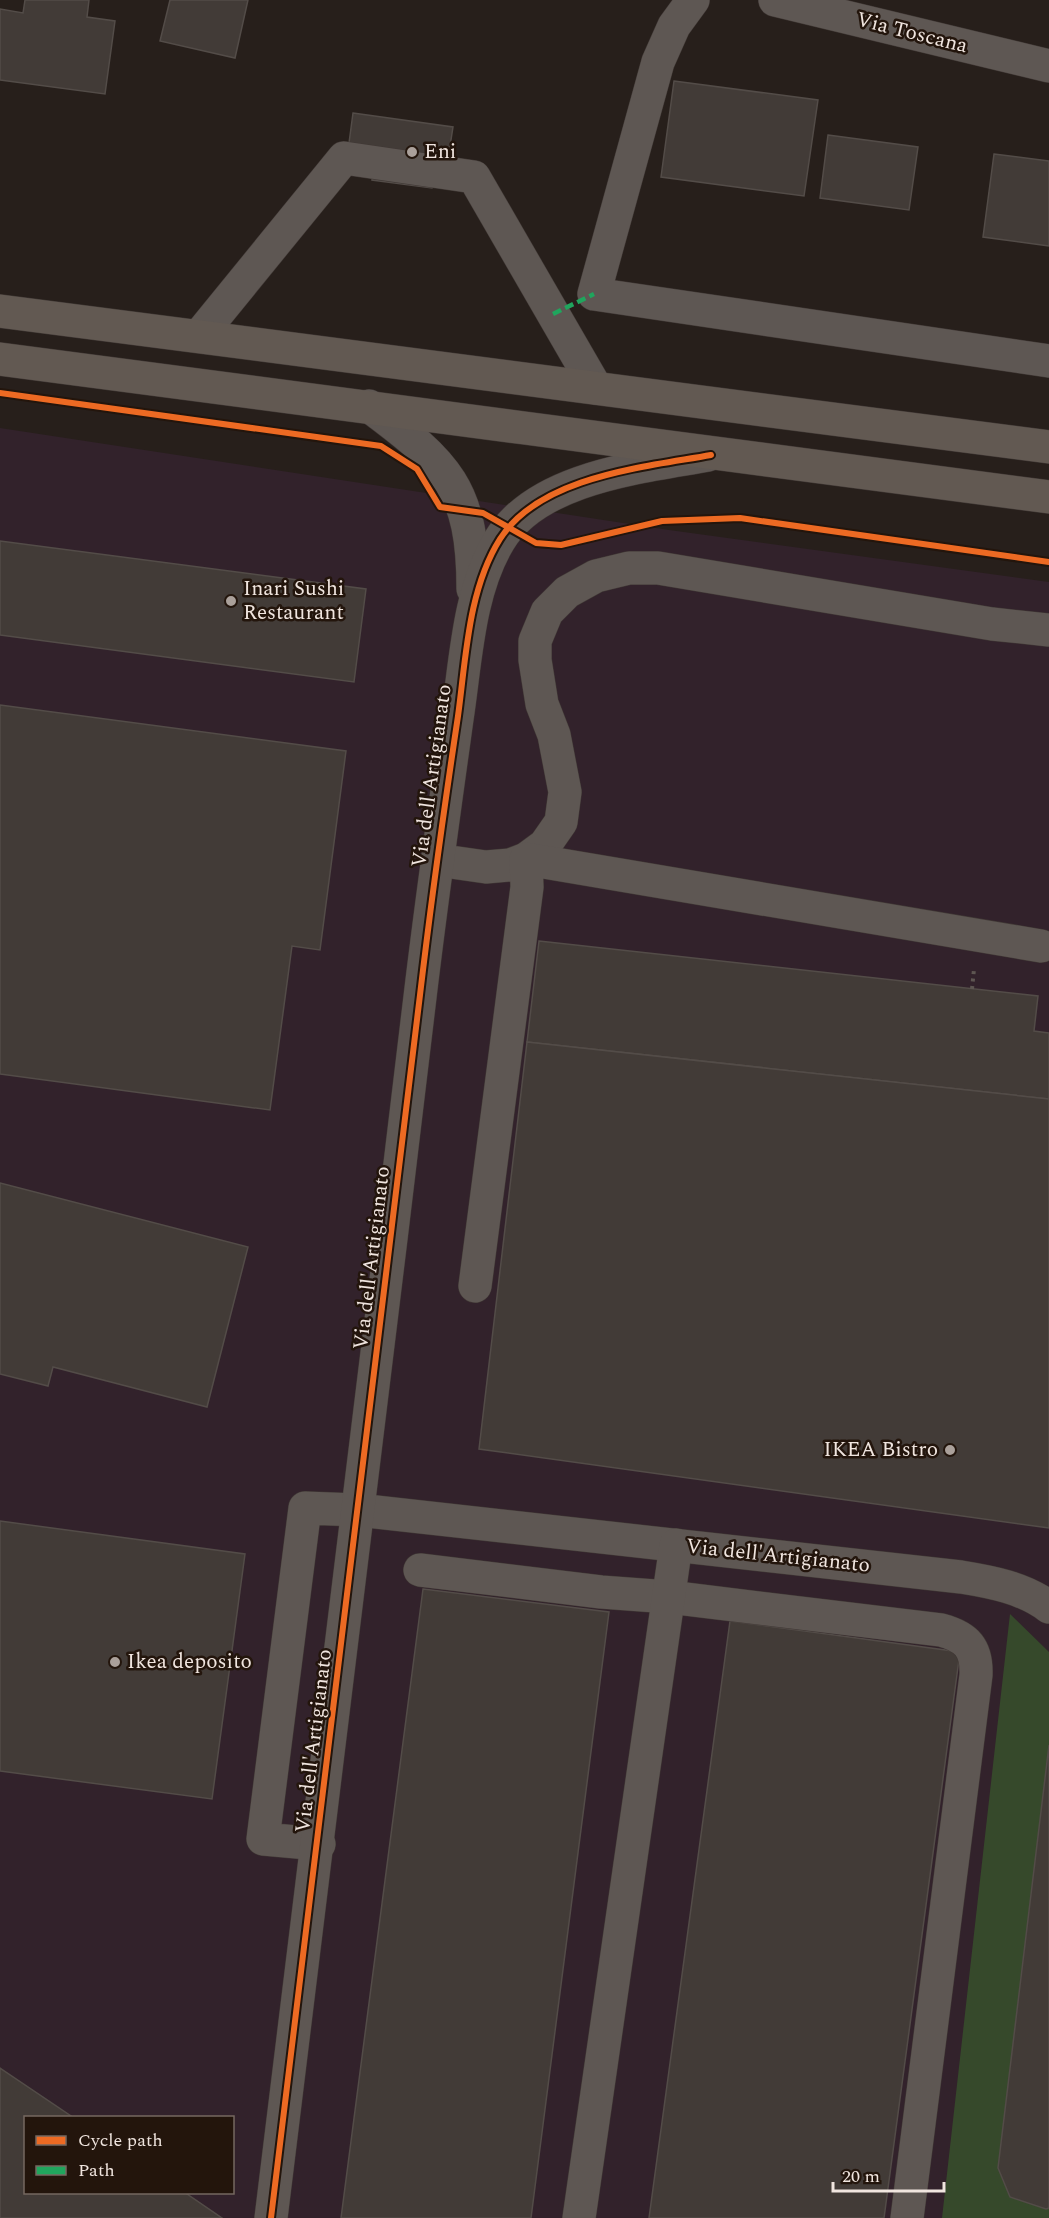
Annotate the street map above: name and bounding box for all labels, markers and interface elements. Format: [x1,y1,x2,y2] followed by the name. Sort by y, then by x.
[853,4,972,62] street label: Via Toscana
[424,136,456,168] place label: Eni
[405,145,419,159] marker: Eni
[243,573,344,629] place label: Inari Sushi Restaurant
[224,594,238,608] marker: Inari Sushi Restaurant
[403,682,461,870] street label: Via dell'Artigianato
[345,1164,399,1352] street label: Via dell'Artigianato
[823,1434,938,1466] place label: IKEA Bistro
[943,1443,957,1457] marker: IKEA Bistro
[684,1530,872,1582] street label: Via dell'Artigianato
[127,1646,252,1678] place label: Ikea deposito
[287,1647,341,1835] street label: Via dell'Artigianato
[108,1655,122,1669] marker: Ikea deposito
[24,2116,234,2194] legend
[78,2127,163,2154] text: Cycle path
[833,2155,944,2193] scale bar
[78,2157,115,2184] text: Path
[842,2163,880,2190] text: 20 m

